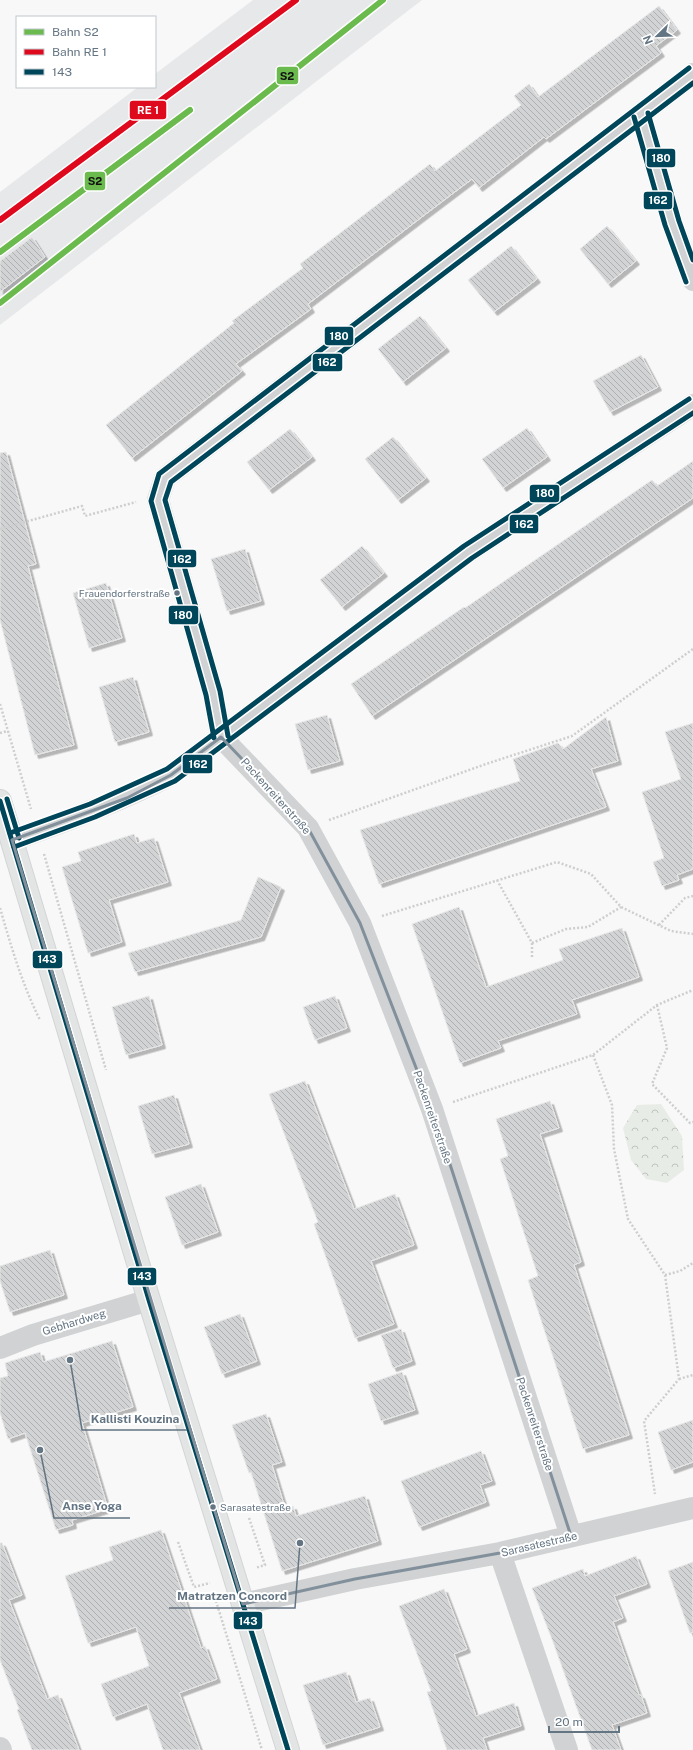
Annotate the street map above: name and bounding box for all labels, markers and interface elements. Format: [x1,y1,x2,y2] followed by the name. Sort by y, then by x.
[16,16,156,88] legend
[637,16,677,56] north arrow
[52,25,99,39] text: Bahn S2
[641,34,655,46] text: N
[52,45,107,59] text: Bahn RE 1
[52,65,72,79] text: 143
[276,66,299,85] line badge: S2
[280,70,294,82] text: S2
[129,100,167,120] line badge: RE 1
[137,104,159,116] text: RE 1
[646,148,676,168] line badge: 180
[651,152,671,164] text: 180
[84,171,106,191] line badge: S2
[88,175,102,187] text: S2
[643,191,673,210] line badge: 162
[649,194,667,206] text: 162
[324,326,354,346] line badge: 180
[329,330,349,342] text: 180
[312,353,343,372] line badge: 162
[318,356,336,368] text: 162
[529,484,560,503] line badge: 180
[535,487,555,499] text: 180
[509,514,539,534] line badge: 162
[515,518,533,530] text: 162
[167,549,197,568] line badge: 162
[173,553,191,565] text: 162
[79,587,170,599] place label: Frauendorferstraße
[172,588,182,598] marker: Frauendorferstraße
[168,605,199,625] line badge: 180
[173,609,193,621] text: 180
[182,754,213,774] line badge: 162
[239,756,313,836] street label: Packenreiterstraße
[189,758,207,770] text: 162
[32,950,63,969] line badge: 143
[37,953,57,965] text: 143
[411,1069,455,1165] street label: Packenreiterstraße
[127,1267,157,1286] line badge: 143
[132,1270,152,1282] text: 143
[41,1307,107,1337] street label: Gebhardweg
[514,1376,556,1472] street label: Packenreiterstraße
[82,1406,187,1430] callout: Kallisti Kouzina
[91,1412,180,1426] text: Kallisti Kouzina
[54,1494,130,1518] callout: Anse Yoga
[62,1499,122,1513] text: Anse Yoga
[220,1501,291,1513] place label: Sarasatestraße
[208,1502,218,1512] marker: Sarasatestraße
[500,1529,578,1559] street label: Sarasatestraße
[169,1584,295,1608] callout: Matratzen Concord
[177,1589,287,1603] text: Matratzen Concord
[233,1611,263,1630] line badge: 143
[238,1615,258,1627] text: 143
[549,1708,619,1734] scale bar
[555,1715,583,1729] text: 20 m

